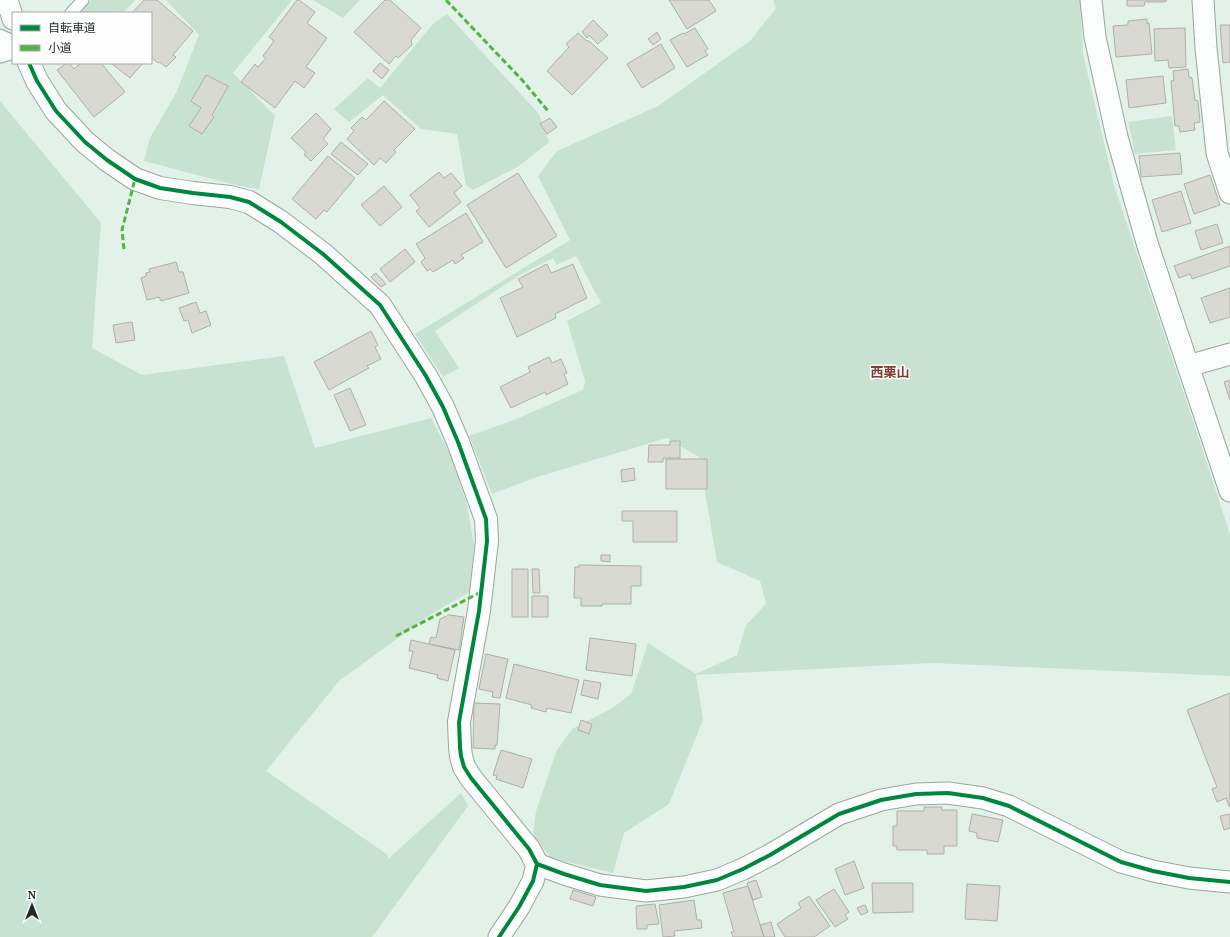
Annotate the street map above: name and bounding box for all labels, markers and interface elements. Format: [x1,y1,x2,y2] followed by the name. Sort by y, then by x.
[12,12,152,64] legend
[48,20,96,35] text: 自転車道
[48,40,72,55] text: 小道
[870,363,910,381] district label: 西栗山
[12,885,52,925] north arrow
[28,888,37,902] text: N

